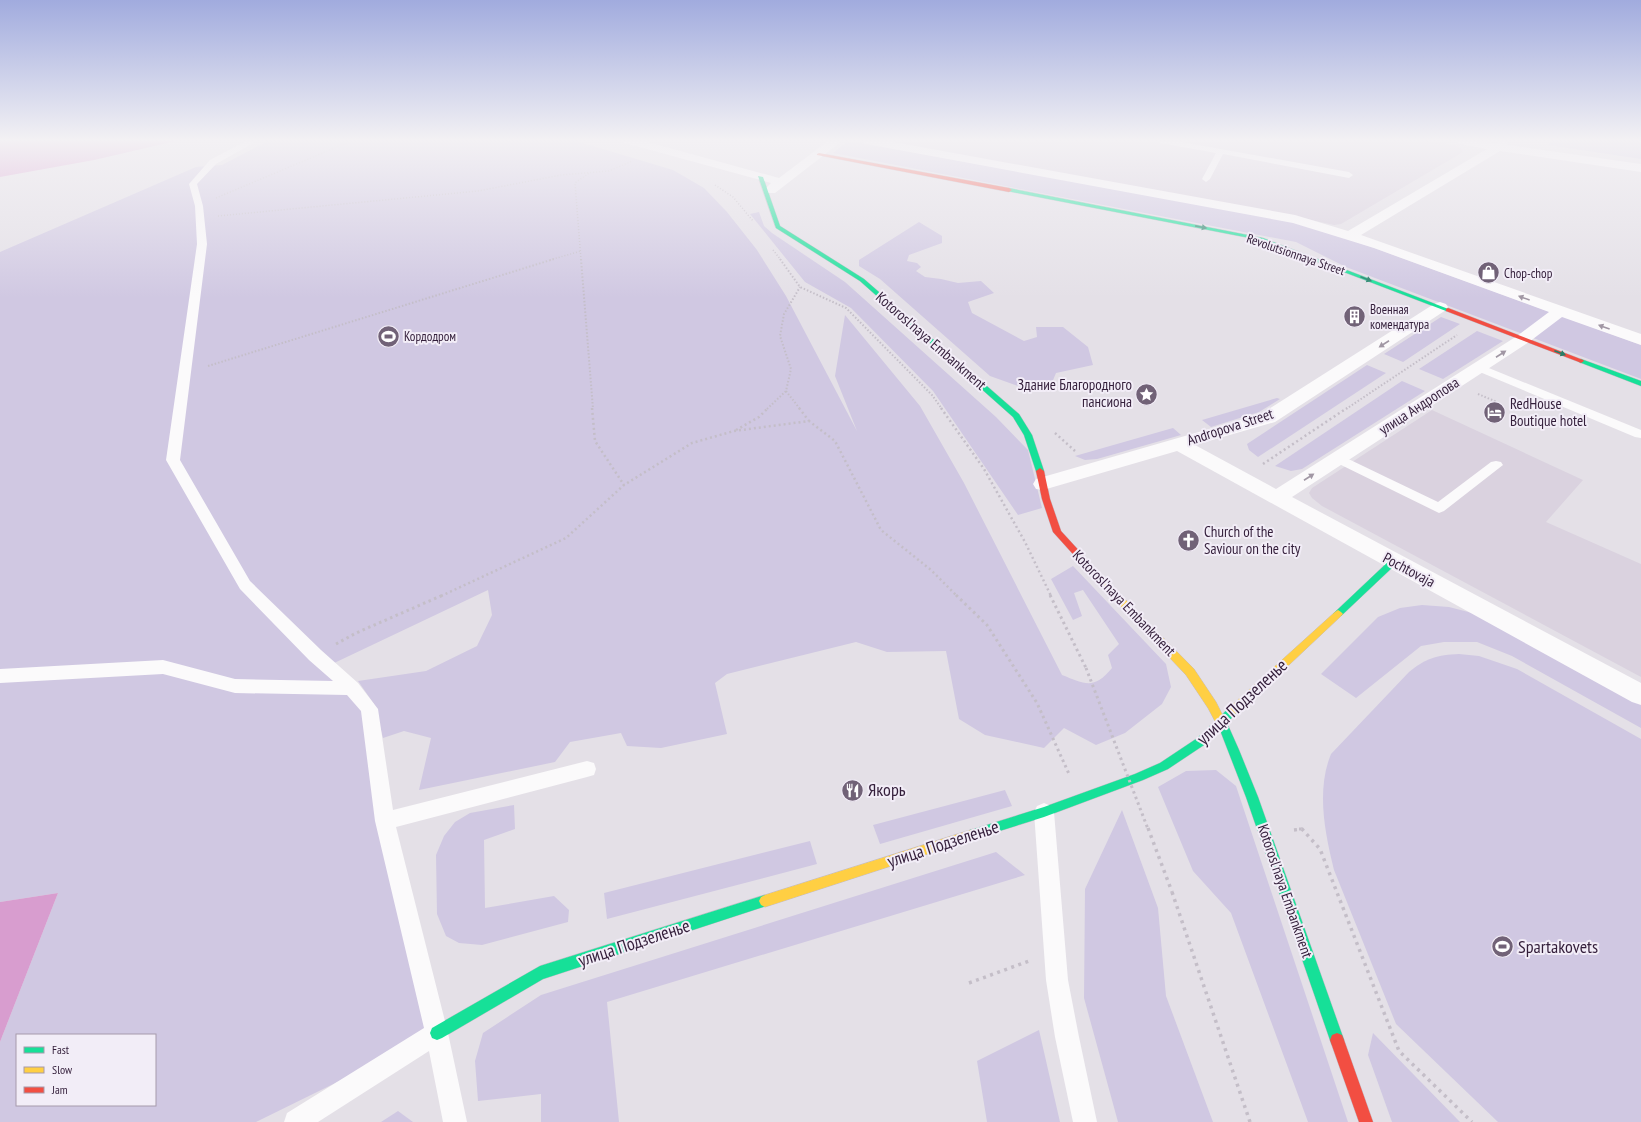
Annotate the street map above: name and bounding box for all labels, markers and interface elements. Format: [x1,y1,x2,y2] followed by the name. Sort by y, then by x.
[1195,225,1208,231] one-way arrow
[1244,230,1348,279] street label: Revolutsionnaya Street
[1476,260,1502,286] shop icon: Chop-chop
[1504,265,1553,282] place label: Chop-chop
[1360,276,1372,282] one-way arrow
[872,288,990,394] street label: Kotorosl'naya Embankment
[1517,294,1529,300] one-way arrow
[1370,301,1429,333] place label: Военная комендатура
[1342,303,1368,329] building icon: Военная комендатура
[376,323,402,349] sports icon: Кордодром
[1598,323,1610,329] one-way arrow
[404,328,456,345] place label: Кордодром
[1378,340,1390,347] one-way arrow
[1495,350,1506,357] one-way arrow
[1554,350,1566,356] one-way arrow
[1375,373,1462,439] street label: улица Андропова
[1018,375,1132,411] place label: Здание Благородного пансиона
[1134,381,1160,407] place icon: Здание Благородного пансиона
[1510,394,1587,430] place label: RedHouse Boutique hotel
[1481,400,1507,426] hotel icon: RedHouse Boutique hotel
[1184,404,1275,449] street label: Andropova Street
[1304,473,1314,481] one-way arrow
[1204,522,1301,558] place label: Church of the Saviour on the city
[1175,528,1201,554] church icon: Church of the Saviour on the city
[1069,546,1180,660] street label: Kotorosl'naya Embankment
[1380,548,1438,591] street label: Pochtovaja
[1191,654,1292,750] street label: улица Подзеленье
[840,777,866,803] restaurant icon: Якорь
[868,778,906,801] place label: Якорь
[884,815,1002,872] street label: улица Подзеленье
[1254,822,1317,960] street label: Kotorosl'naya Embankment
[575,914,693,971] street label: улица Подзеленье
[1490,934,1516,960] sports icon: Spartakovets
[1518,935,1598,958] place label: Spartakovets
[16,1034,156,1106] legend
[52,1042,70,1057] text: Fast
[52,1062,73,1077] text: Slow
[51,1082,68,1097] text: Jam

